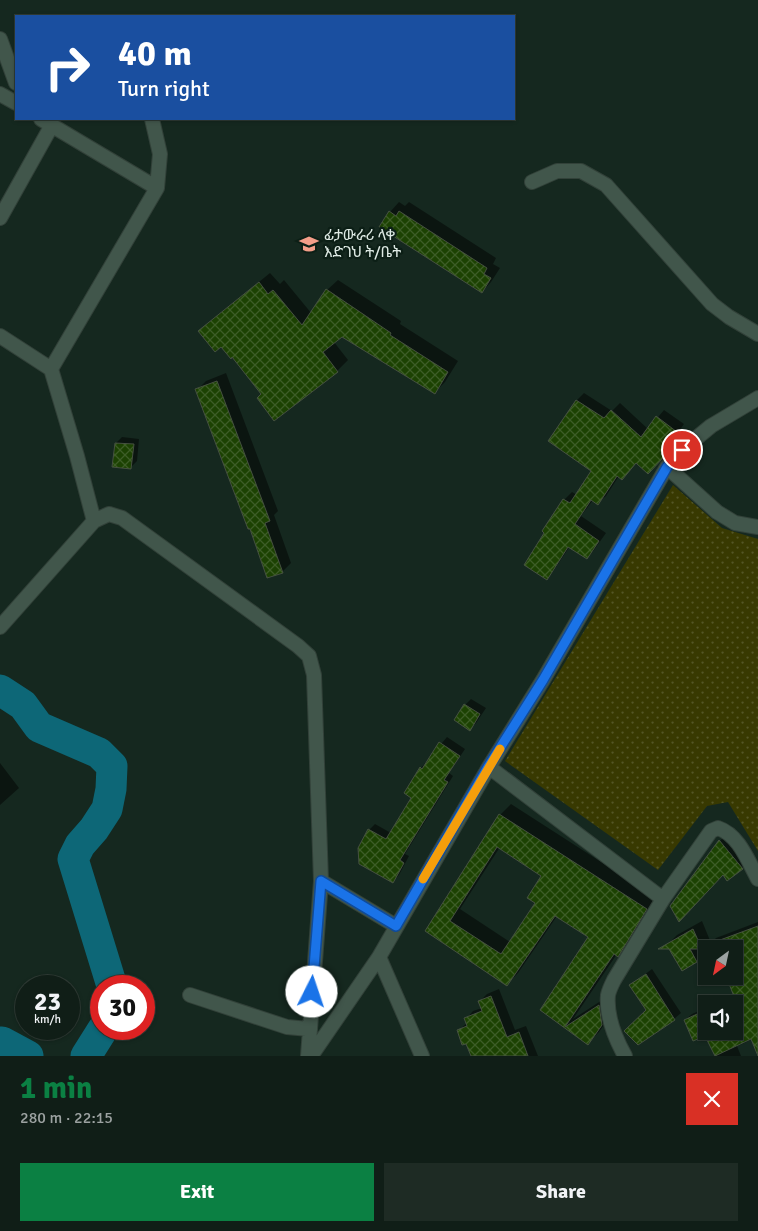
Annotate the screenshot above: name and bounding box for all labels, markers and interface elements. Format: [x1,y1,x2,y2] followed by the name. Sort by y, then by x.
[118,32,192,75] text: 40 m
[35,35,100,100] icon: right
[118,75,210,102] text: Turn right
[324,226,401,261] place label: ፊታውራሪ ላቀ እድገህ ት/ቤት
[298,233,320,255] school or university icon: ፊታውራሪ ላቀ እድገህ ት/ቤት
[661,429,703,471] pin
[668,436,696,464] icon: arrive
[698,940,742,985] north arrow
[698,940,743,1040] map controls
[285,965,337,1017] position arrow
[90,975,155,1040] speed limit sign: 30
[34,986,61,1017] text: 23
[698,995,743,1040] button: sound
[34,1012,61,1027] text: km/h
[20,1070,92,1107] text: 1 min
[686,1073,738,1125] button: close
[20,1108,113,1128] text: 280 m · 22:15
[20,1163,374,1221] button: Exit
[384,1163,738,1221] button: Share

